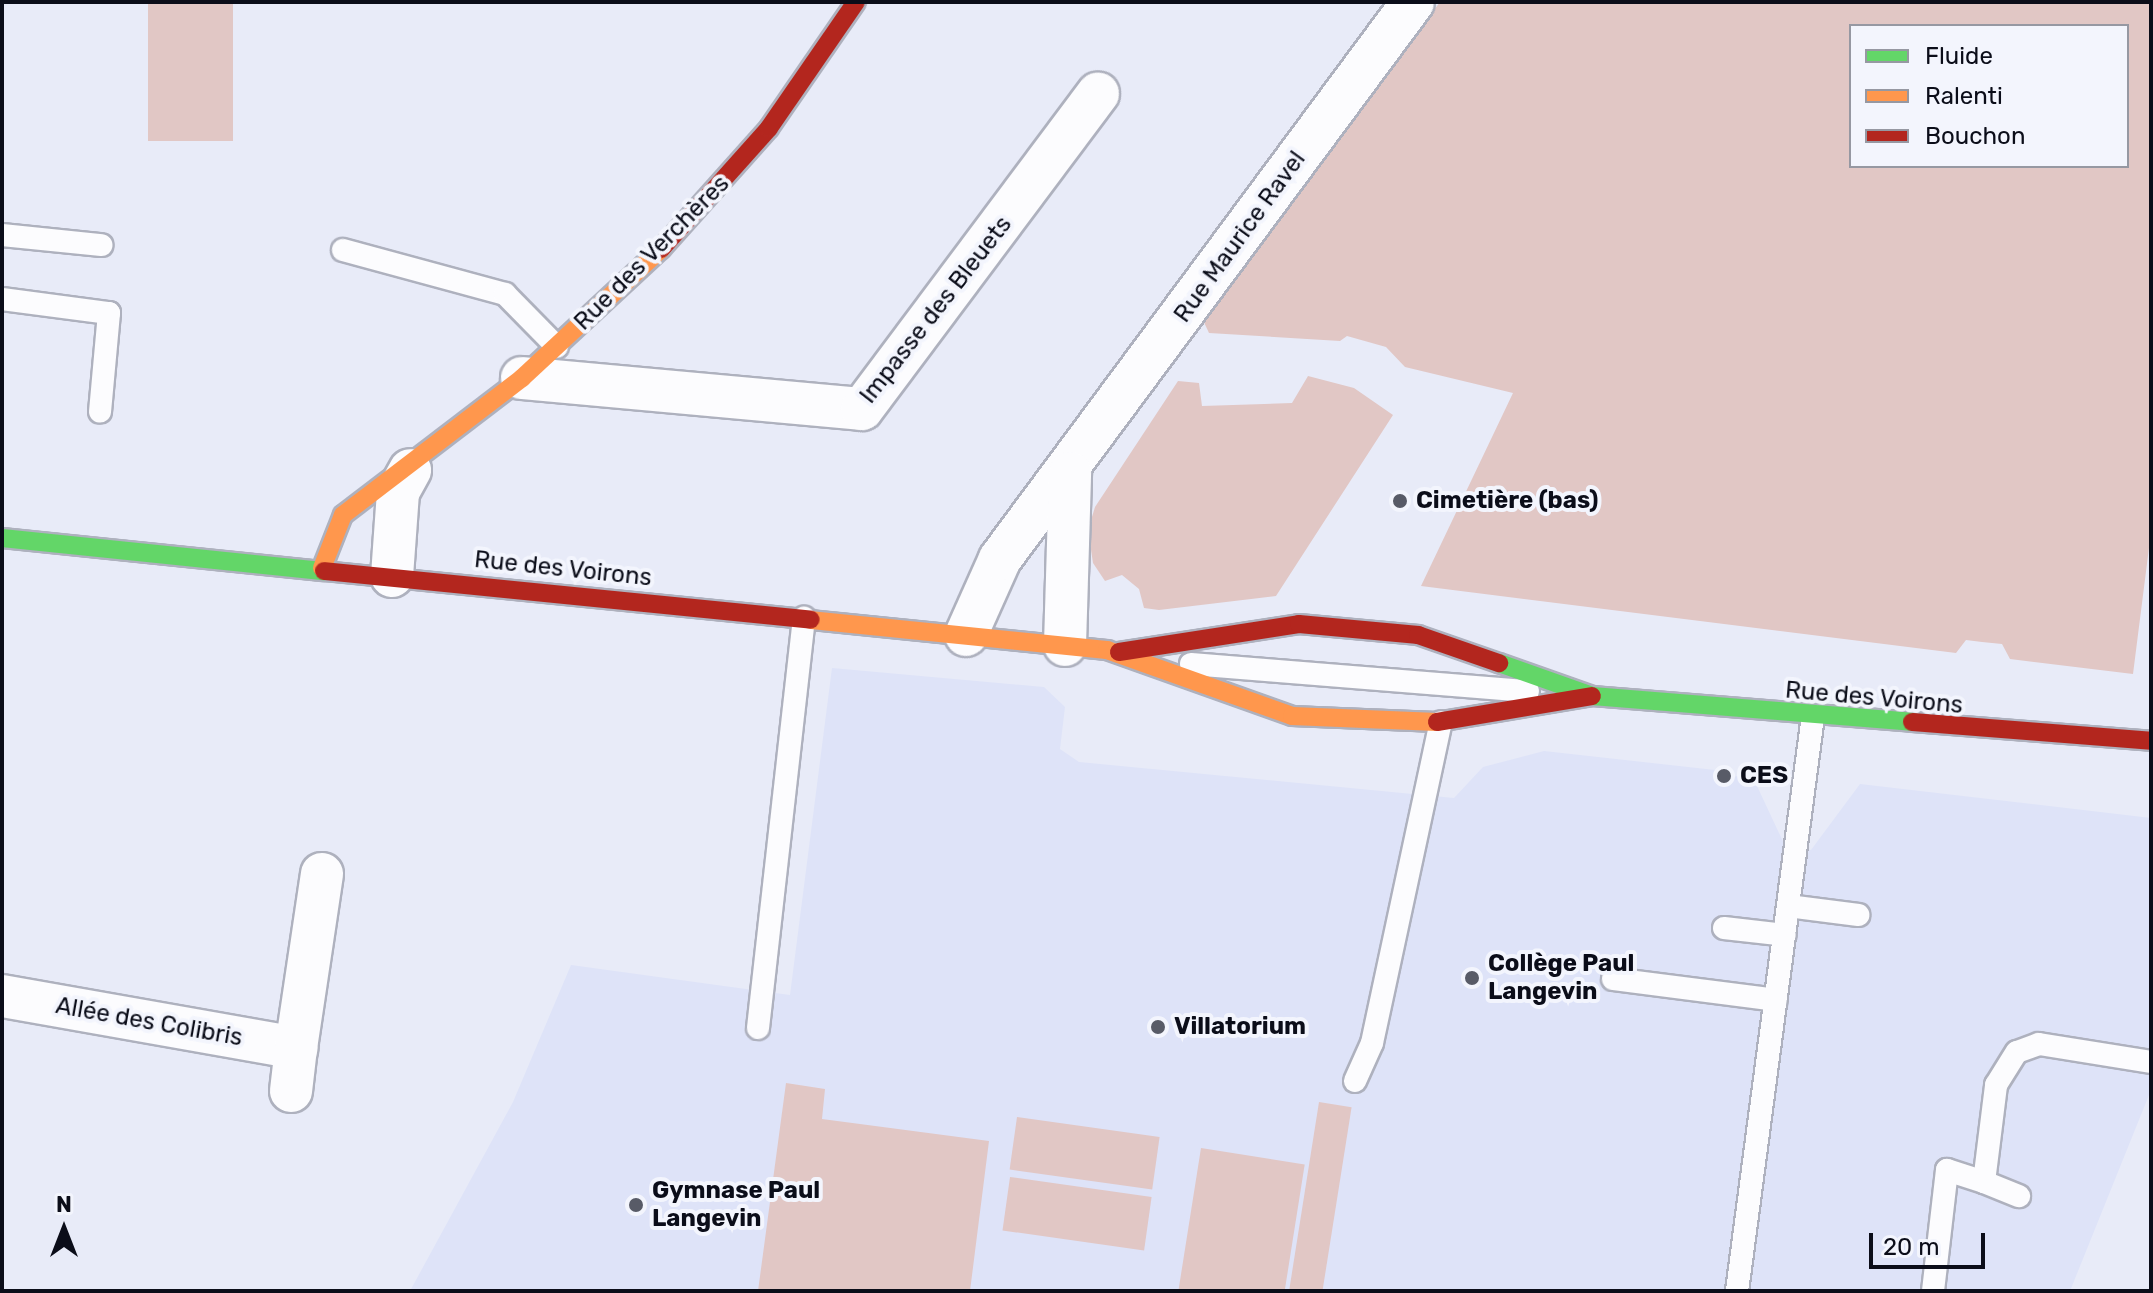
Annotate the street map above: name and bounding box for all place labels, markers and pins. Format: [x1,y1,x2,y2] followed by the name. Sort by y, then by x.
[1416,487,1599,515] place label: Cimetière (bas)
[1391,492,1409,510] marker: Cimetière (bas)
[1740,762,1788,790] place label: CES
[1715,767,1733,785] marker: CES
[1488,950,1634,1006] place label: Collège Paul Langevin
[1463,969,1481,987] marker: Collège Paul Langevin
[1174,1013,1306,1041] place label: Villatorium
[1149,1018,1167,1036] marker: Villatorium
[652,1177,820,1233] place label: Gymnase Paul Langevin
[627,1196,645,1214] marker: Gymnase Paul Langevin

